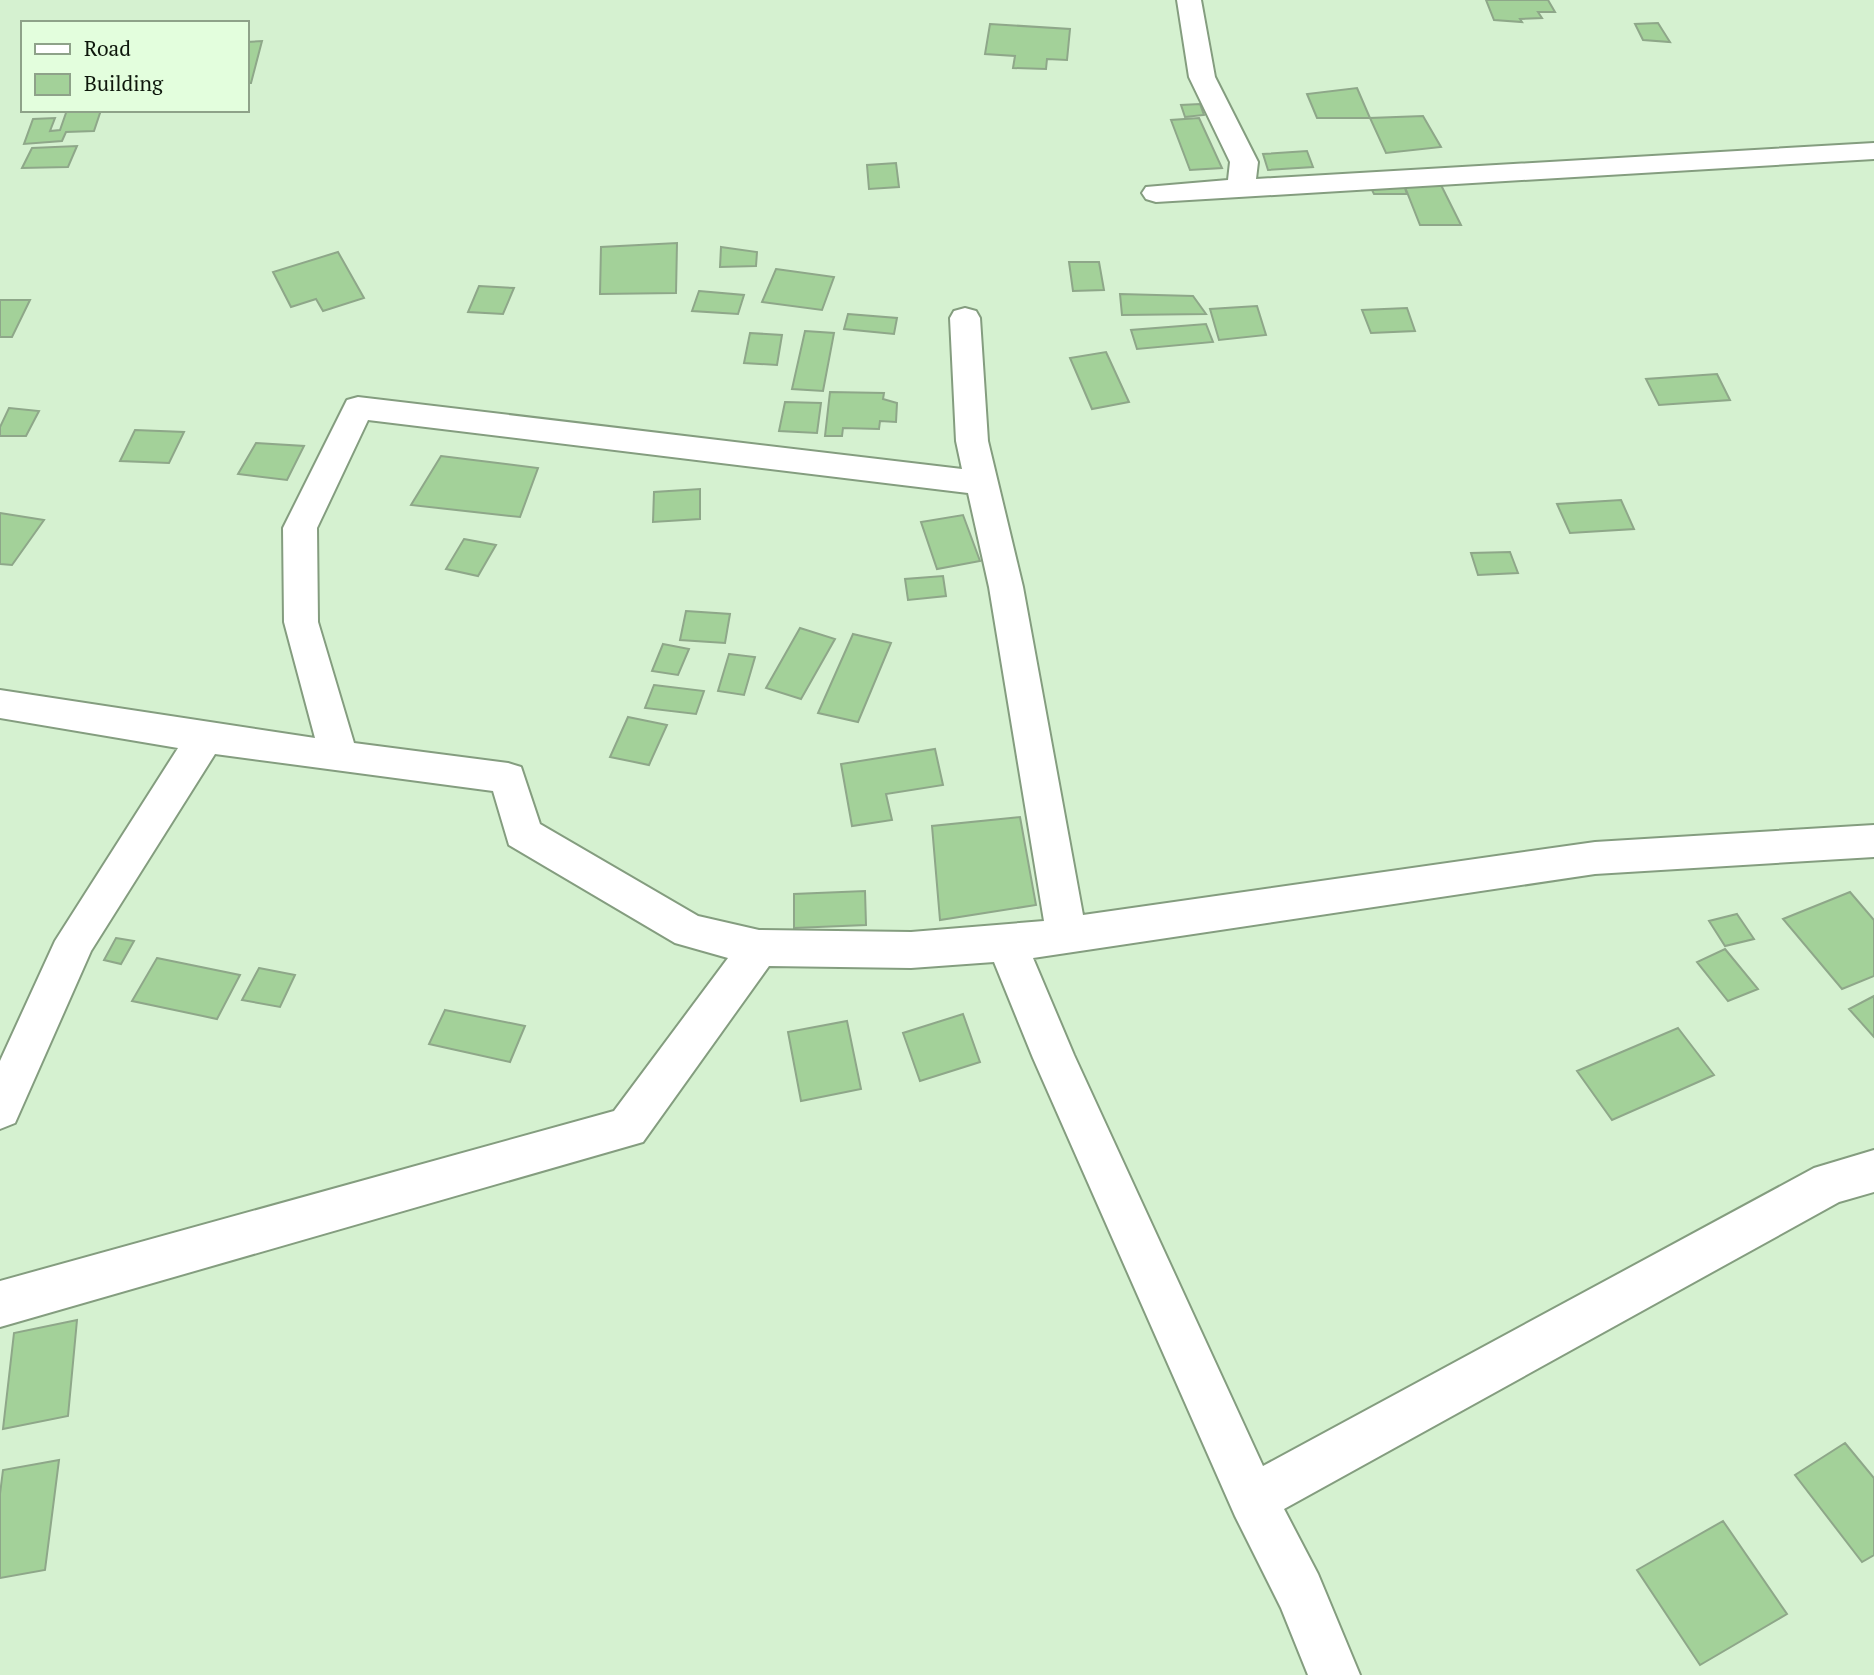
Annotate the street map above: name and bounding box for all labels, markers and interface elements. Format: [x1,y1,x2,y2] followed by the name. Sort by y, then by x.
[21,21,248,112] legend
[84,34,131,62] text: Road
[84,69,164,97] text: Building

